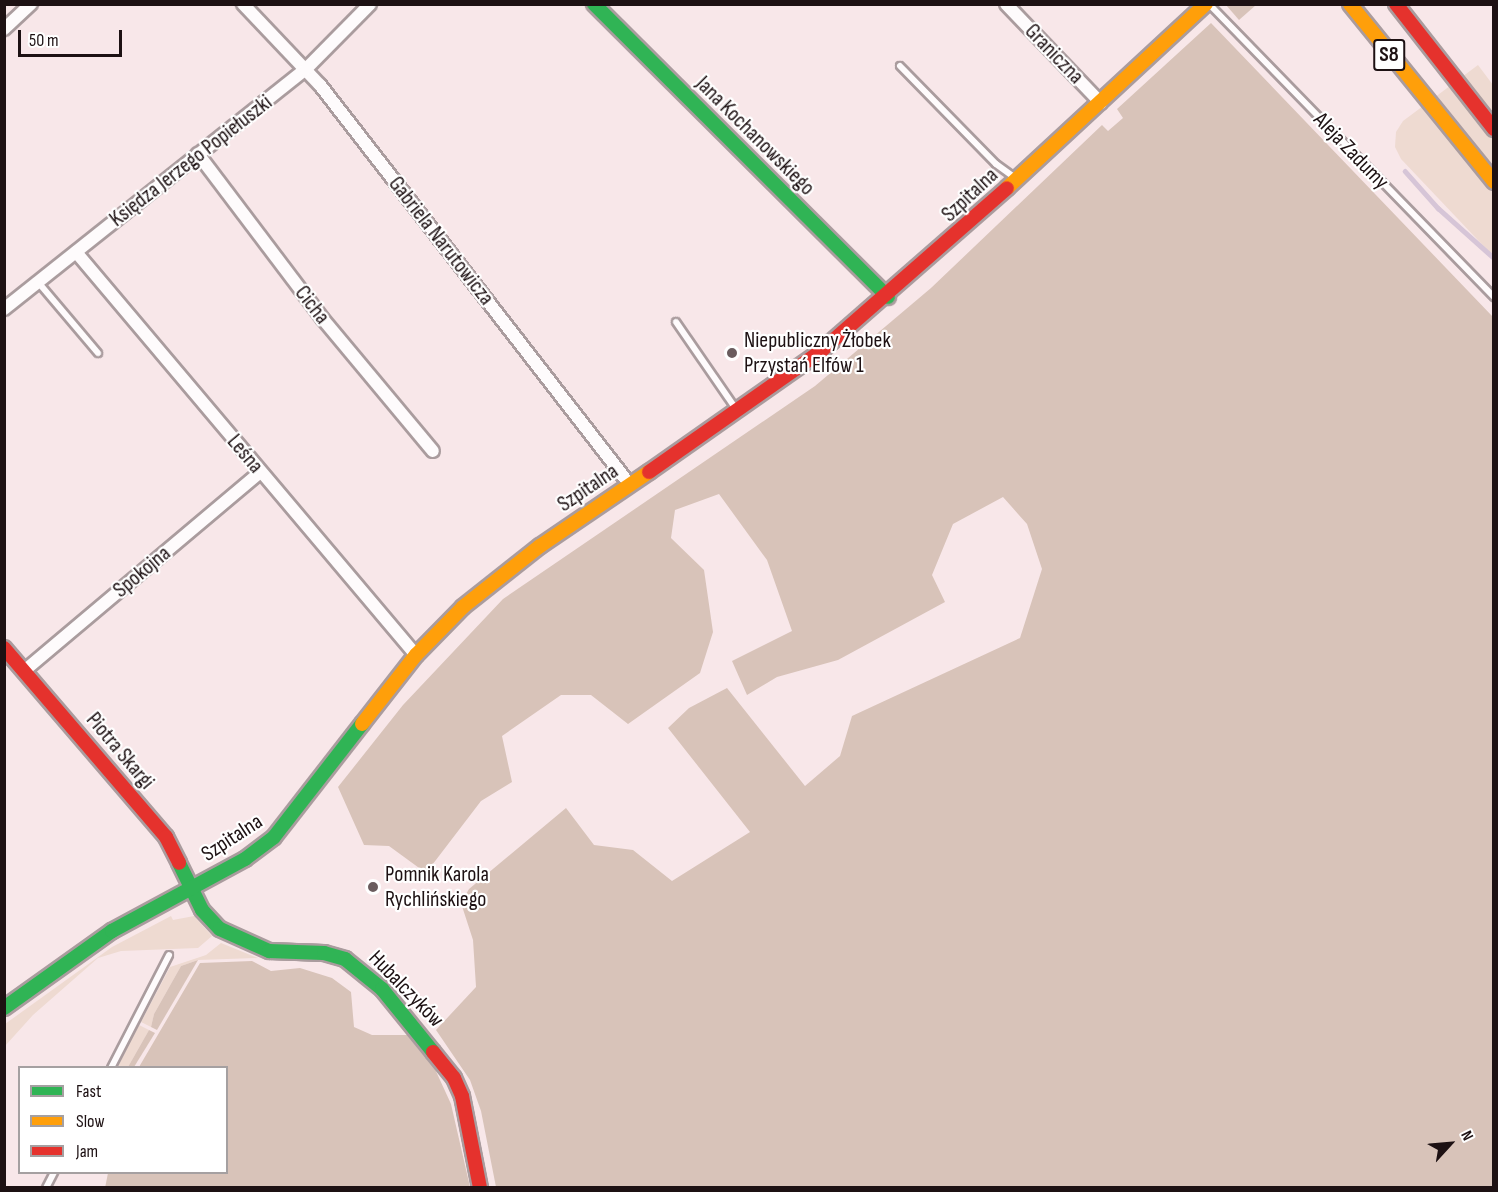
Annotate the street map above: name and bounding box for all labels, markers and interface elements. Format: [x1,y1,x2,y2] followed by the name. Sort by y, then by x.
[21,18,124,56] scale bar
[1019,18,1089,90] street label: Graniczna
[29,30,59,51] text: 50 m
[1372,37,1406,73] road number: S8
[690,71,820,201] street label: Jana Kochanowskiego
[105,89,277,233] street label: Księdza Jerzego Popiełuszki
[1308,107,1394,195] street label: Aleja Zadumy
[936,162,1004,228] street label: Szpitalna
[383,171,499,311] street label: Gabriela Narutowicza
[289,281,335,329] street label: Cicha
[744,327,891,378] place label: Niepubliczny Żłobek Przystań Elfów 1
[725,346,739,360] marker: Niepubliczny Żłobek Przystań Elfów 1
[221,429,269,479] street label: Leśna
[553,458,623,518] street label: Szpitalna
[108,540,176,604] street label: Spokojna
[80,707,160,795] street label: Piotra Skargi
[196,809,268,867] street label: Szpitalna
[385,861,489,912] place label: Pomnik Karola Rychlińskiego
[366,880,380,894] marker: Pomnik Karola Rychlińskiego
[363,945,449,1033] street label: Hubalczyków
[18,1066,228,1174] legend
[76,1081,101,1102] text: Fast
[76,1111,105,1132] text: Slow
[1420,1114,1480,1174] north arrow
[1456,1128,1477,1144] text: N
[76,1141,98,1162] text: Jam

